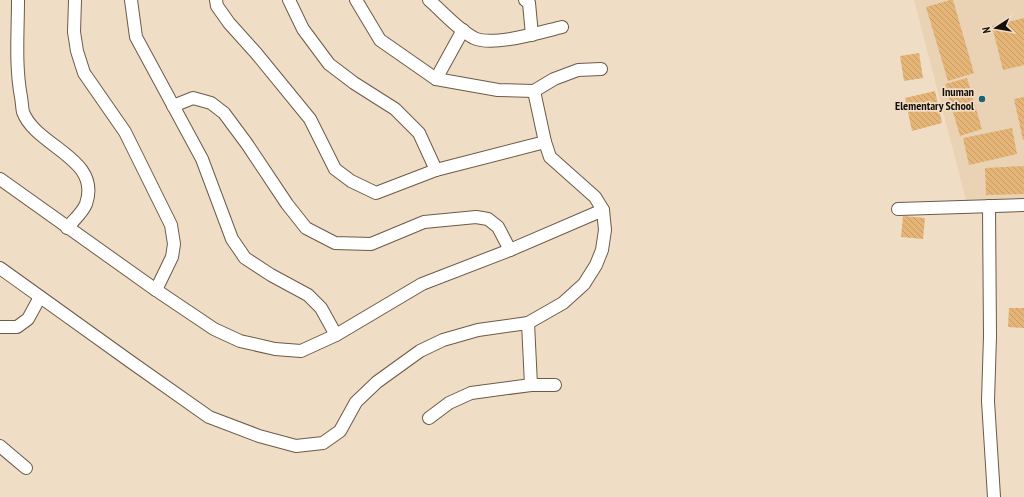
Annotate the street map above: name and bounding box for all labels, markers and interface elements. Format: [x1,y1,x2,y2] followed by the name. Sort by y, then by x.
[976,8,1016,48] north arrow
[979,26,994,34] text: N
[895,84,974,113] place label: Inuman Elementary School
[977,94,987,104] marker: Inuman Elementary School

